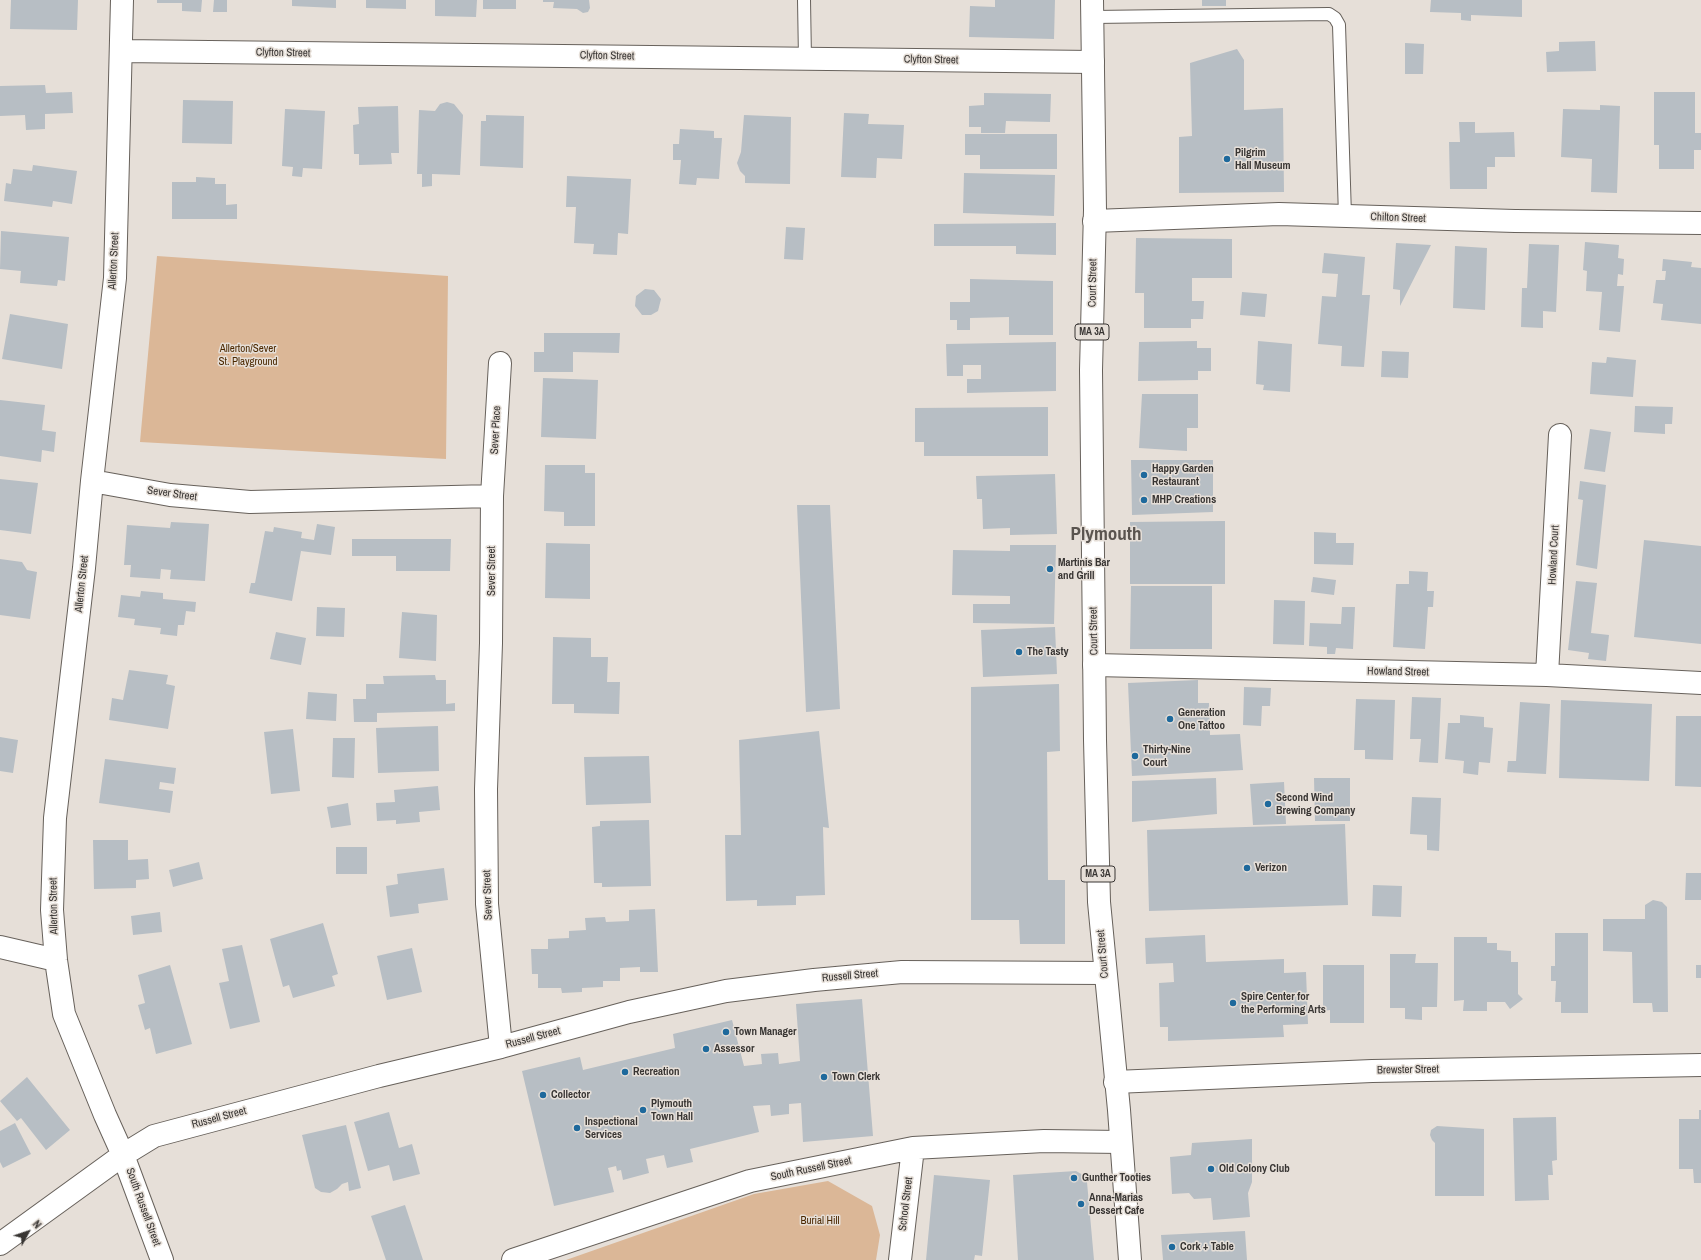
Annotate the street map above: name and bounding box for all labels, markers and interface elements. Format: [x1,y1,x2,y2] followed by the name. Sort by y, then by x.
[256,46,310,60] street label: Clyfton Street
[580,49,634,63] street label: Clyfton Street
[904,53,958,67] street label: Clyfton Street
[1235,146,1291,172] place label: Pilgrim Hall Museum
[1222,154,1232,164] marker: Pilgrim Hall Museum
[1370,210,1426,226] street label: Chilton Street
[106,232,122,290] street label: Allerton Street
[1086,259,1100,307] street label: Court Street
[1075,324,1109,340] road number: MA 3A
[218,342,278,368] park label: Allerton/Sever St. Playground
[488,405,504,455] street label: Sever Place
[1152,462,1214,488] place label: Happy Garden Restaurant
[1139,470,1149,480] marker: Happy Garden Restaurant
[146,484,198,504] street label: Sever Street
[1152,493,1216,507] place label: MHP Creations
[1139,495,1149,505] marker: MHP Creations
[1071,524,1141,546] district label: Plymouth
[1546,525,1562,585] street label: Howland Court
[485,546,499,596] street label: Sever Street
[72,555,92,613] street label: Allerton Street
[1058,556,1110,582] place label: Martinis Bar and Grill
[1045,564,1055,574] marker: Martinis Bar and Grill
[1087,607,1101,655] street label: Court Street
[1027,645,1068,659] place label: The Tasty
[1014,647,1024,657] marker: The Tasty
[1367,665,1429,679] street label: Howland Street
[1178,706,1226,732] place label: Generation One Tattoo
[1165,714,1175,724] marker: Generation One Tattoo
[1143,743,1191,769] place label: Thirty-Nine Court
[1130,751,1140,761] marker: Thirty-Nine Court
[1276,791,1355,817] place label: Second Wind Brewing Company
[1263,799,1273,809] marker: Second Wind Brewing Company
[1255,861,1287,875] place label: Verizon
[1242,863,1252,873] marker: Verizon
[1081,866,1115,882] road number: MA 3A
[481,870,495,920] street label: Sever Street
[47,877,61,935] street label: Allerton Street
[1094,929,1112,979] street label: Court Street
[821,967,879,985] street label: Russell Street
[1241,990,1326,1016] place label: Spire Center for the Performing Arts
[1228,998,1238,1008] marker: Spire Center for the Performing Arts
[504,1024,562,1052] street label: Russell Street
[734,1025,796,1039] place label: Town Manager
[721,1027,731,1037] marker: Town Manager
[714,1042,755,1056] place label: Assessor
[701,1044,711,1054] marker: Assessor
[1377,1063,1439,1077] street label: Brewster Street
[633,1065,680,1079] place label: Recreation
[620,1067,630,1077] marker: Recreation
[832,1070,880,1084] place label: Town Clerk
[819,1072,829,1082] marker: Town Clerk
[551,1088,590,1102] place label: Collector
[538,1090,548,1100] marker: Collector
[651,1097,693,1123] place label: Plymouth Town Hall
[190,1104,248,1132] street label: Russell Street
[638,1105,648,1115] marker: Plymouth Town Hall
[585,1115,638,1141] place label: Inspectional Services
[572,1123,582,1133] marker: Inspectional Services
[769,1154,853,1184] street label: South Russell Street
[1219,1162,1290,1176] place label: Old Colony Club
[1206,1164,1216,1174] marker: Old Colony Club
[123,1166,163,1248] street label: South Russell Street
[1082,1171,1151,1185] place label: Gunther Tooties
[1069,1173,1079,1183] marker: Gunther Tooties
[896,1176,916,1232] street label: School Street
[1089,1191,1144,1217] place label: Anna-Marias Dessert Cafe
[1076,1199,1086,1209] marker: Anna-Marias Dessert Cafe
[8,1212,48,1252] north arrow
[800,1214,840,1228] park label: Burial Hill
[30,1217,45,1231] text: N
[1180,1240,1234,1254] place label: Cork + Table
[1167,1242,1177,1252] marker: Cork + Table

